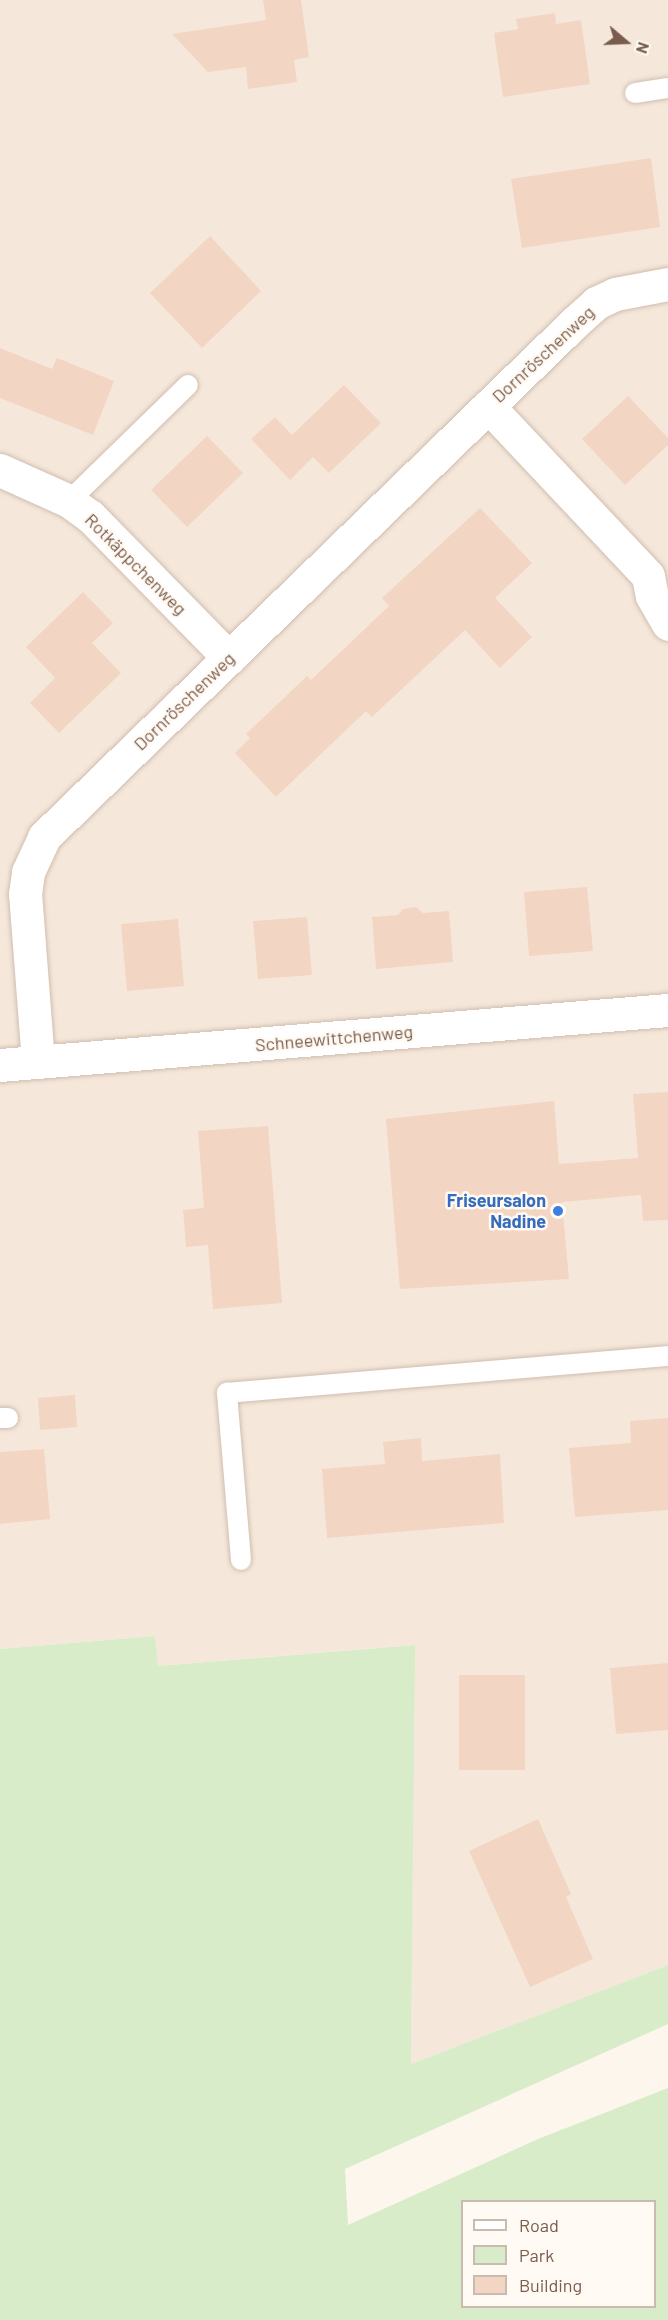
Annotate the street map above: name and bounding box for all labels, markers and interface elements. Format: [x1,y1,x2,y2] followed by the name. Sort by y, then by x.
[596,12,656,72] north arrow
[633,40,654,56] text: N
[487,301,599,407] street label: Dornröschenweg
[81,509,191,619] street label: Rotkäppchenweg
[129,647,239,755] street label: Dornröschenweg
[254,1020,414,1056] street label: Schneewittchenweg
[447,1190,546,1232] place label: Friseursalon Nadine
[551,1204,565,1218] marker: Friseursalon Nadine
[461,2200,656,2308] legend
[519,2214,559,2236] text: Road
[519,2244,554,2266] text: Park
[519,2274,582,2296] text: Building

